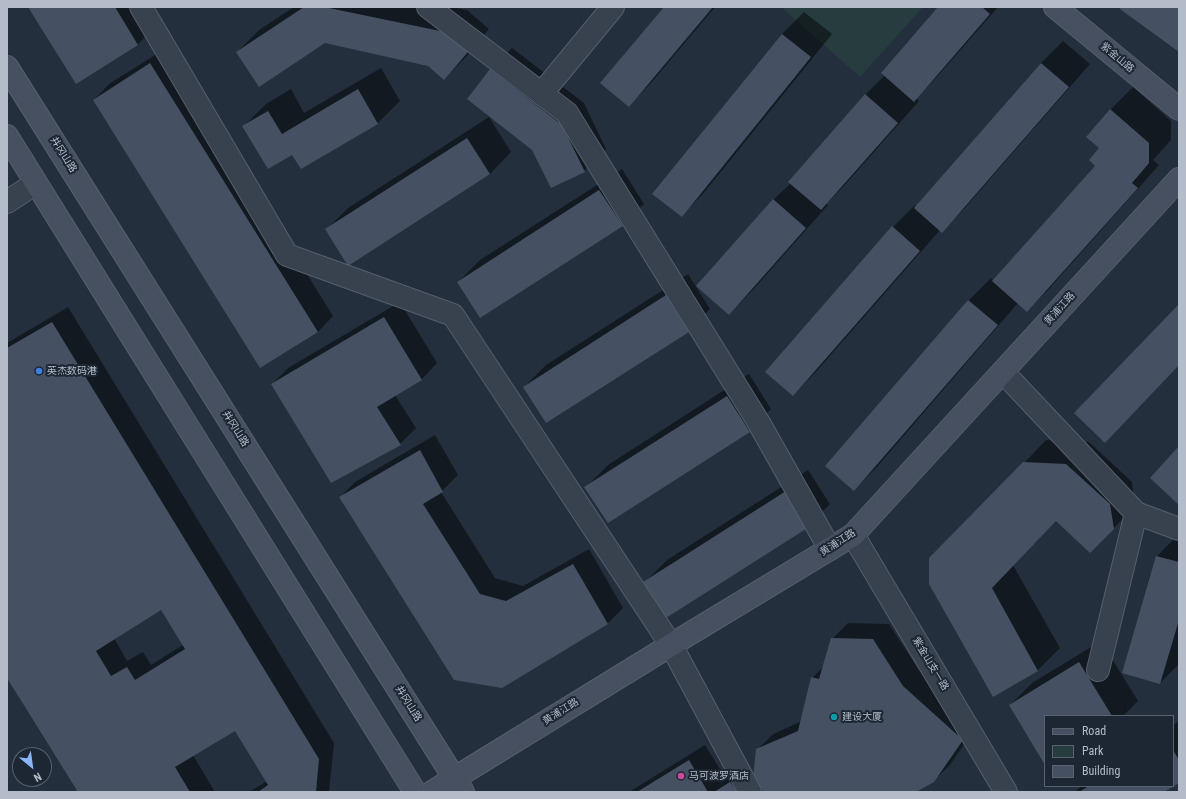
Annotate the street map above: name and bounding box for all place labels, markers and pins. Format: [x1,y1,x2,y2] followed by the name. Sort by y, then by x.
[47,365,97,377] place label: 英杰数码港
[34,366,44,376] marker: 英杰数码港
[842,711,882,723] place label: 建设大厦
[829,712,839,722] marker: 建设大厦
[689,770,749,782] place label: 马可波罗酒店
[676,771,686,781] marker: 马可波罗酒店

